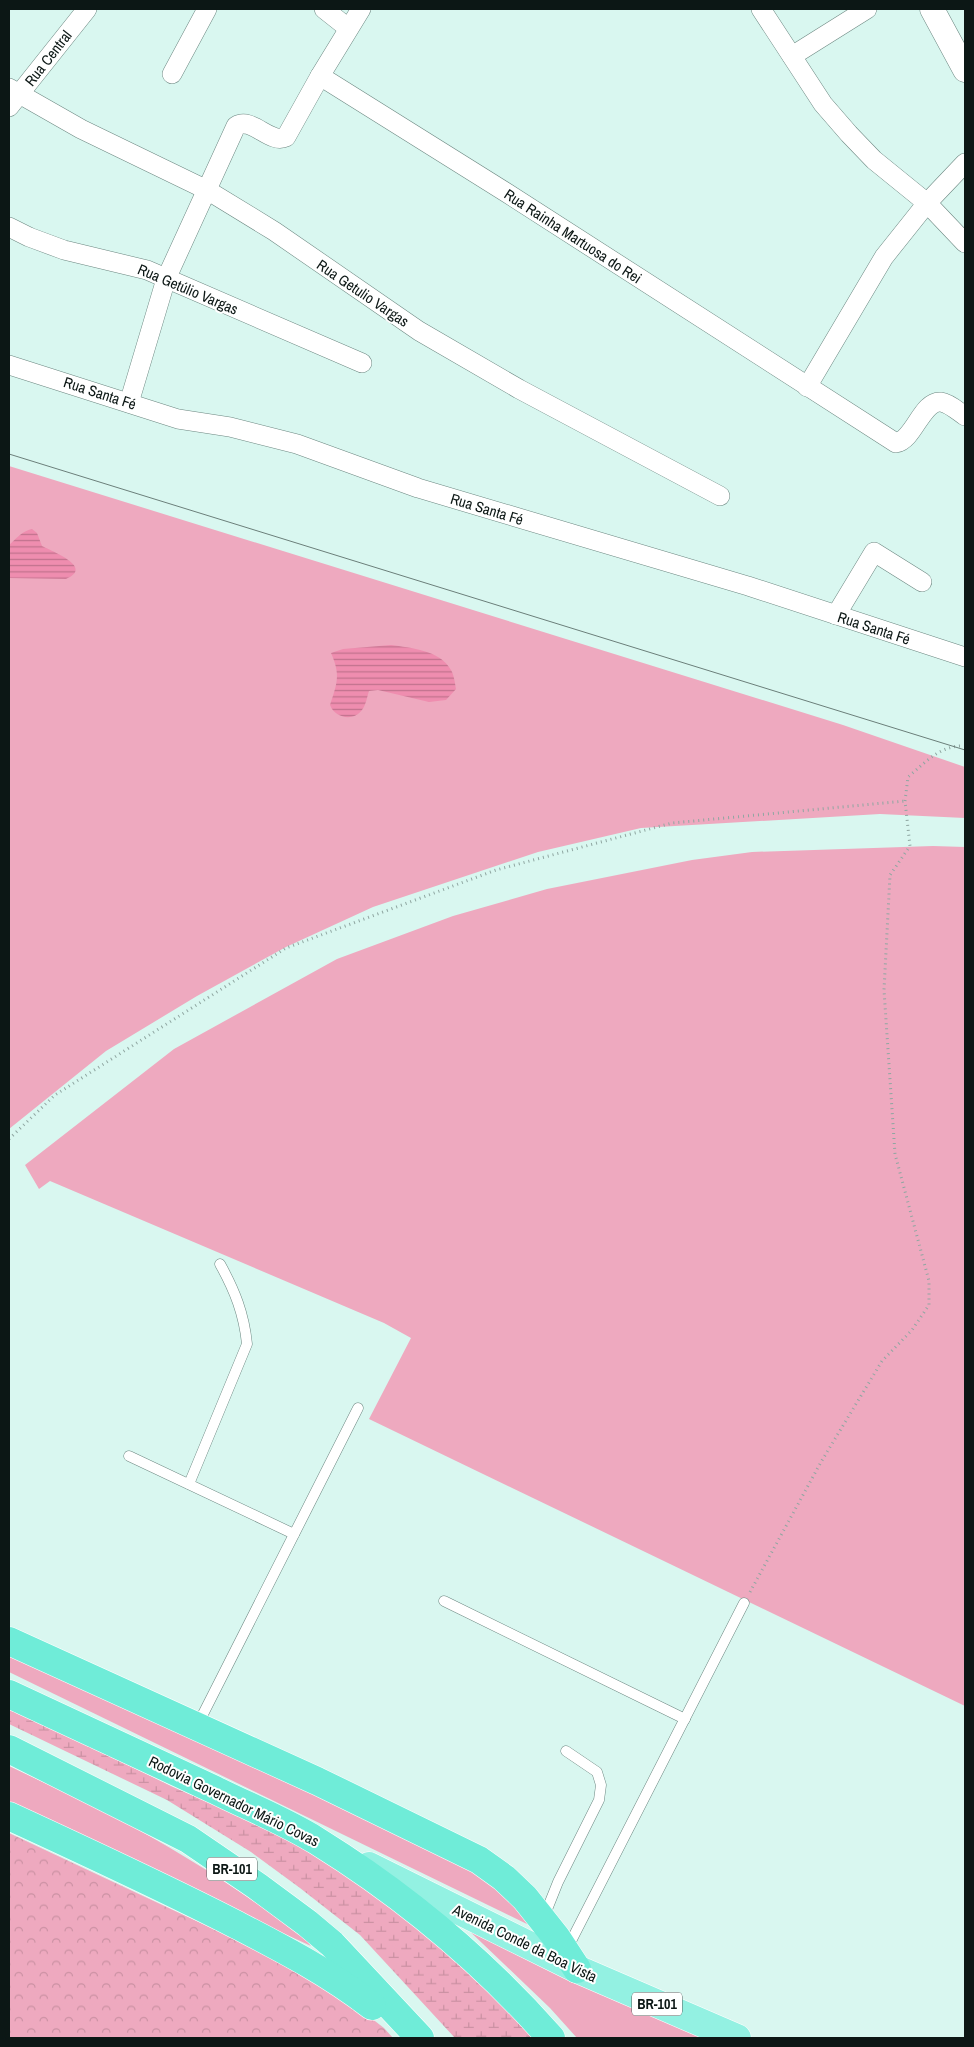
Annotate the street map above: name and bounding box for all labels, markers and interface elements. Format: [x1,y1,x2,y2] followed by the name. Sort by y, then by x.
[20,26,76,90] street label: Rua Central
[500,184,646,288] street label: Rua Rainha Martuosa do Rei
[313,254,413,332] street label: Rua Getulio Vargas
[135,258,241,320] street label: Rua Getúlio Vargas
[61,371,139,415] street label: Rua Santa Fé
[448,488,526,530] street label: Rua Santa Fé
[835,606,913,650] street label: Rua Santa Fé
[145,1751,323,1851] street label: Rodovia Governador Mário Covas
[207,1858,257,1880] road number: BR-101
[448,1898,601,1987] street label: Avenida Conde da Boa Vista
[632,1992,682,2016] road number: BR-101

